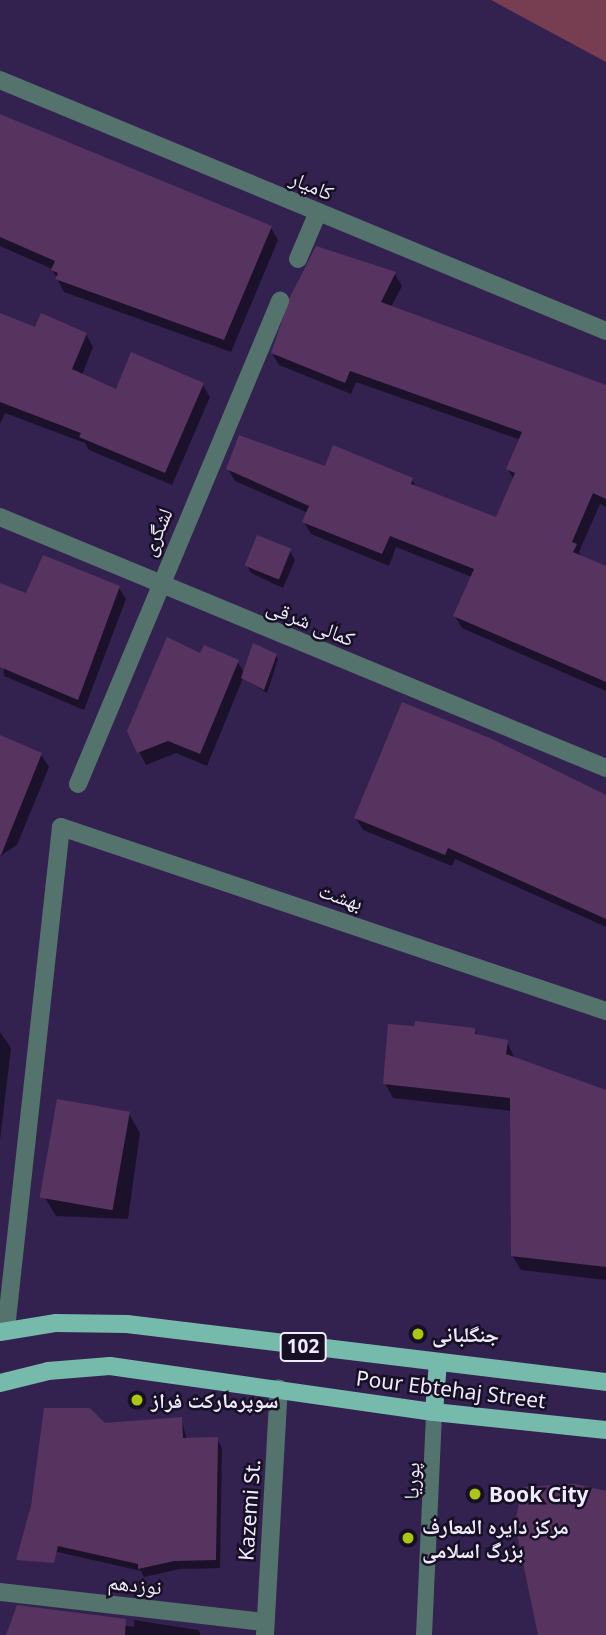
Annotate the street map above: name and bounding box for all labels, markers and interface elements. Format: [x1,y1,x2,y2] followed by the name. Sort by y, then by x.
[287,165,337,205] street label: کامیار
[135,504,177,560] street label: لشگری
[263,593,359,651] street label: کمالی شرقی
[316,877,366,915] street label: بهشت
[432,1321,499,1347] place label: جنگلبانی
[410,1326,426,1342] marker: جنگلبانی
[278,1331,328,1362] road number: 102
[355,1365,547,1413] street label: Pour Ebtehaj Street
[151,1387,278,1413] place label: سوپرمارکت فراز
[129,1392,145,1408] marker: سوپرمارکت فراز
[233,1458,265,1562] street label: Kazemi St.
[398,1462,424,1500] street label: پوریا
[489,1481,589,1507] place label: Book City
[467,1486,483,1502] marker: Book City
[422,1513,569,1563] place label: مرکز دایره المعارف بزرگ اسلامی
[400,1530,416,1546] marker: مرکز دایره المعارف بزرگ اسلامی
[107,1569,163,1599] street label: نوزدهم

